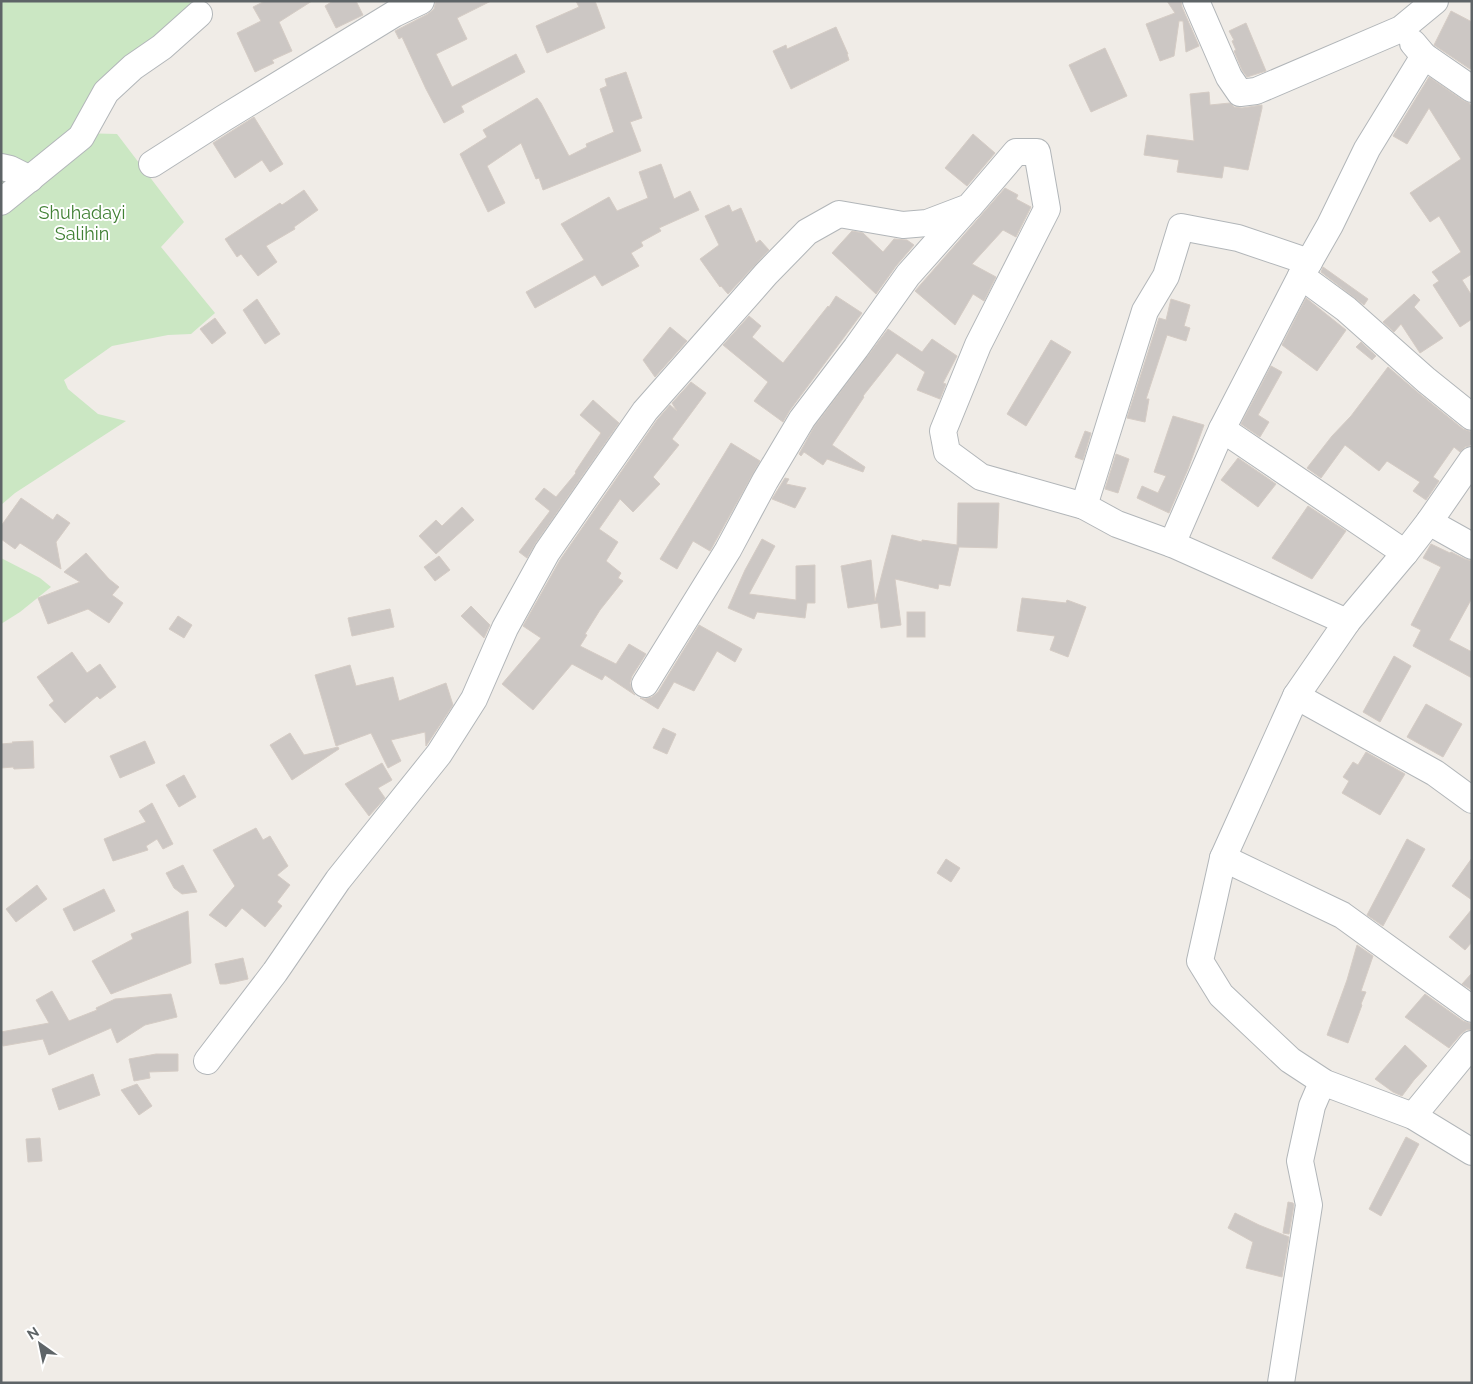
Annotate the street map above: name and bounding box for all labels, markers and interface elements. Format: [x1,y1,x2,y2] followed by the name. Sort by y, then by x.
[39,202,125,244] park label: Shuhadayi Salihin
[15,1319,65,1369] north arrow
[24,1323,42,1343] text: N

